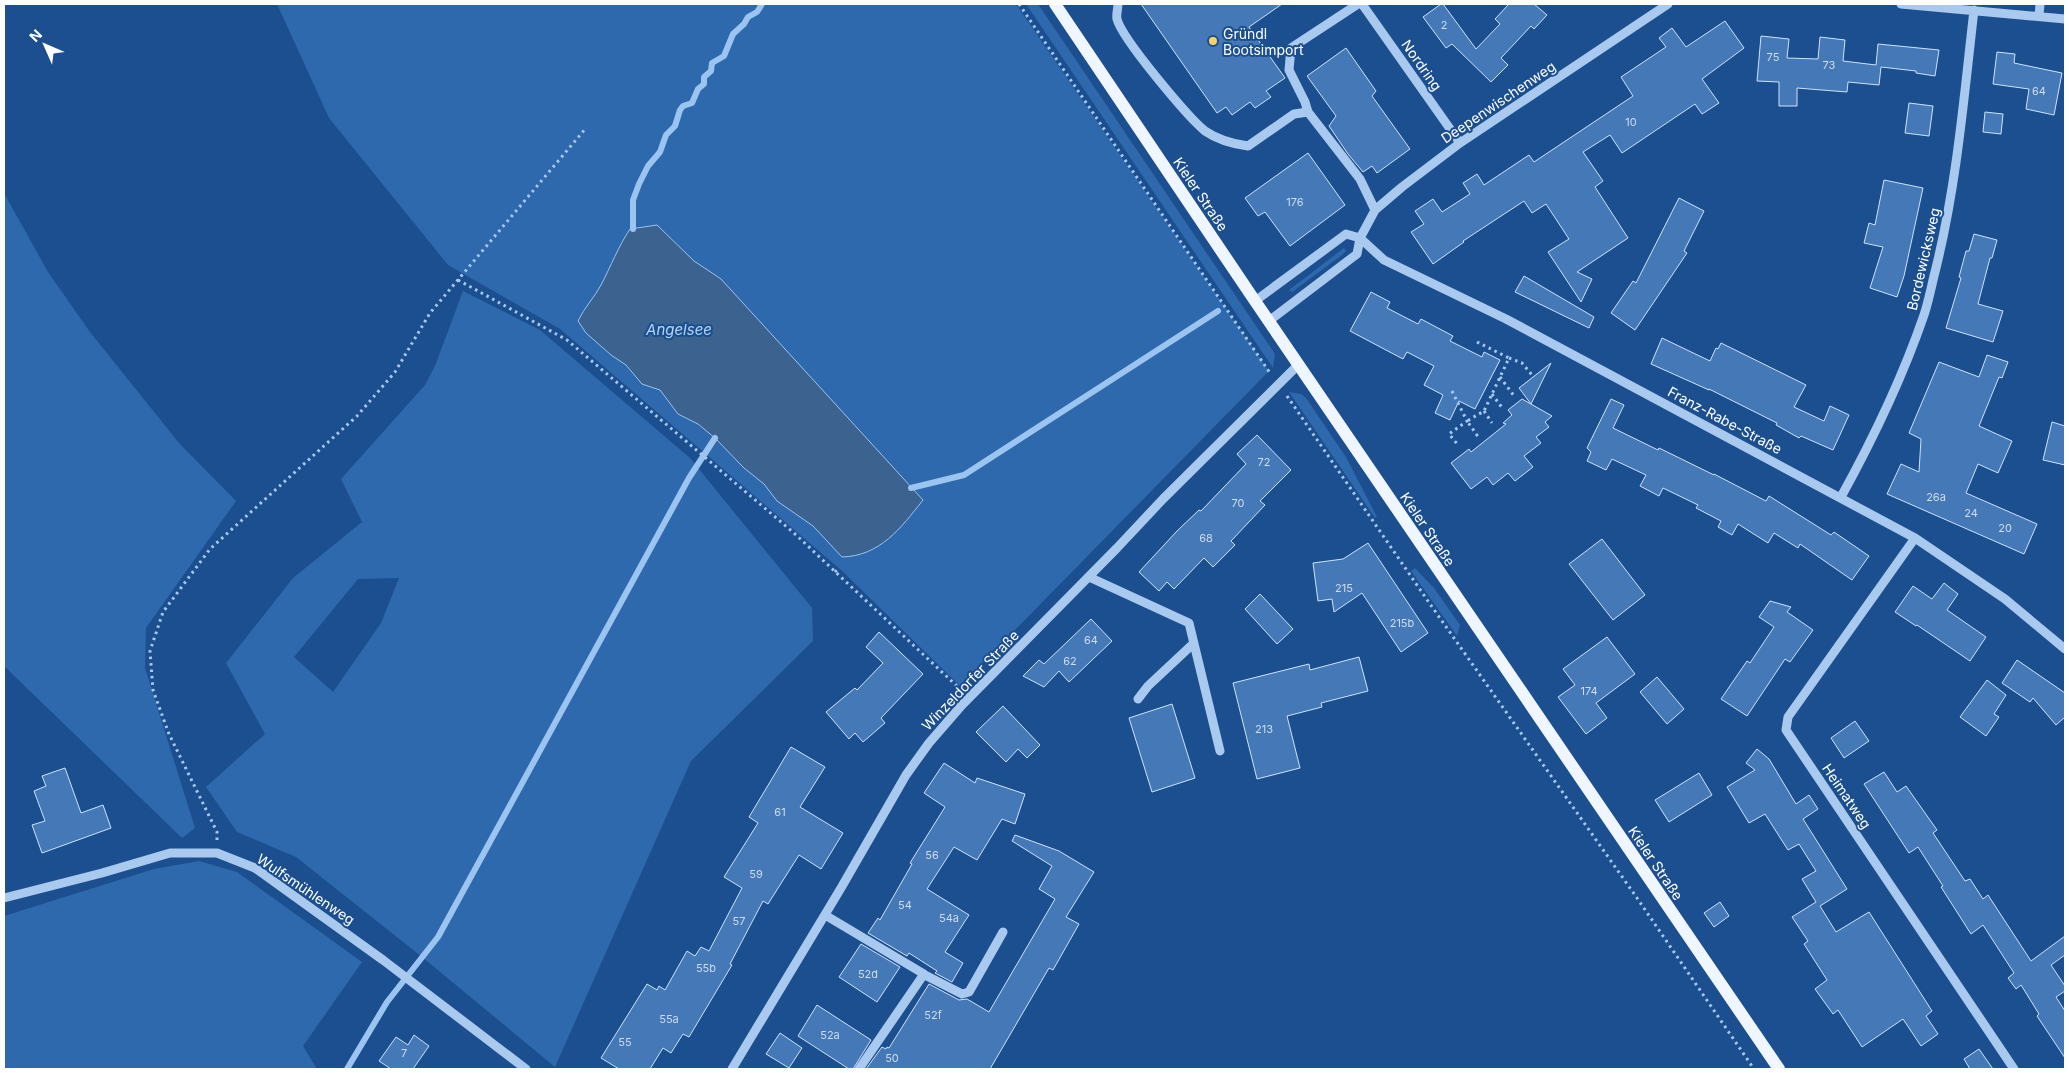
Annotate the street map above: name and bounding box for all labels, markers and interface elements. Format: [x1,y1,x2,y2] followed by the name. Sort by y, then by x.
[1441,18,1447,32] house number: 2
[20,20,70,70] north arrow
[1223,25,1304,58] place label: Gründl Bootsimport
[26,26,45,45] text: N
[1207,35,1219,47] marker: Gründl Bootsimport
[1398,36,1446,94] street label: Nordring
[1767,50,1780,64] house number: 75
[1438,57,1558,147] street label: Deepenwischenweg
[1823,58,1836,72] house number: 73
[2032,84,2046,98] house number: 64
[1625,115,1637,129] house number: 10
[1170,154,1232,234] street label: Kieler Straße
[1286,195,1304,209] house number: 176
[1903,206,1943,312] street label: Bordewicksweg
[645,320,712,339] water label: Angelsee
[1665,383,1785,457] street label: Franz-Rabe-Straße
[1258,455,1270,469] house number: 72
[1397,489,1459,569] street label: Kieler Straße
[1926,490,1946,504] house number: 26a
[1232,496,1245,510] house number: 70
[1964,506,1978,520] house number: 24
[1998,521,2012,535] house number: 20
[1199,531,1213,545] house number: 68
[1335,581,1353,595] house number: 215
[1390,616,1415,630] house number: 215b
[918,626,1022,734] street label: Winzeldorfer Straße
[1084,633,1098,647] house number: 64
[1063,654,1077,668] house number: 62
[1580,684,1598,698] house number: 174
[1255,722,1273,736] house number: 213
[1819,760,1875,832] street label: Heimatweg
[774,805,786,819] house number: 61
[1625,823,1687,903] street label: Kieler Straße
[925,848,939,862] house number: 56
[254,850,358,928] street label: Wulfsmühlenweg
[749,867,763,881] house number: 59
[898,898,912,912] house number: 54
[939,911,959,925] house number: 54a
[733,914,745,928] house number: 57
[696,961,716,975] house number: 55b
[858,967,878,981] house number: 52d
[924,1008,942,1022] house number: 52f
[659,1012,679,1026] house number: 55a
[820,1028,840,1042] house number: 52a
[618,1035,632,1049] house number: 55
[401,1046,407,1060] house number: 7
[885,1051,899,1065] house number: 50

